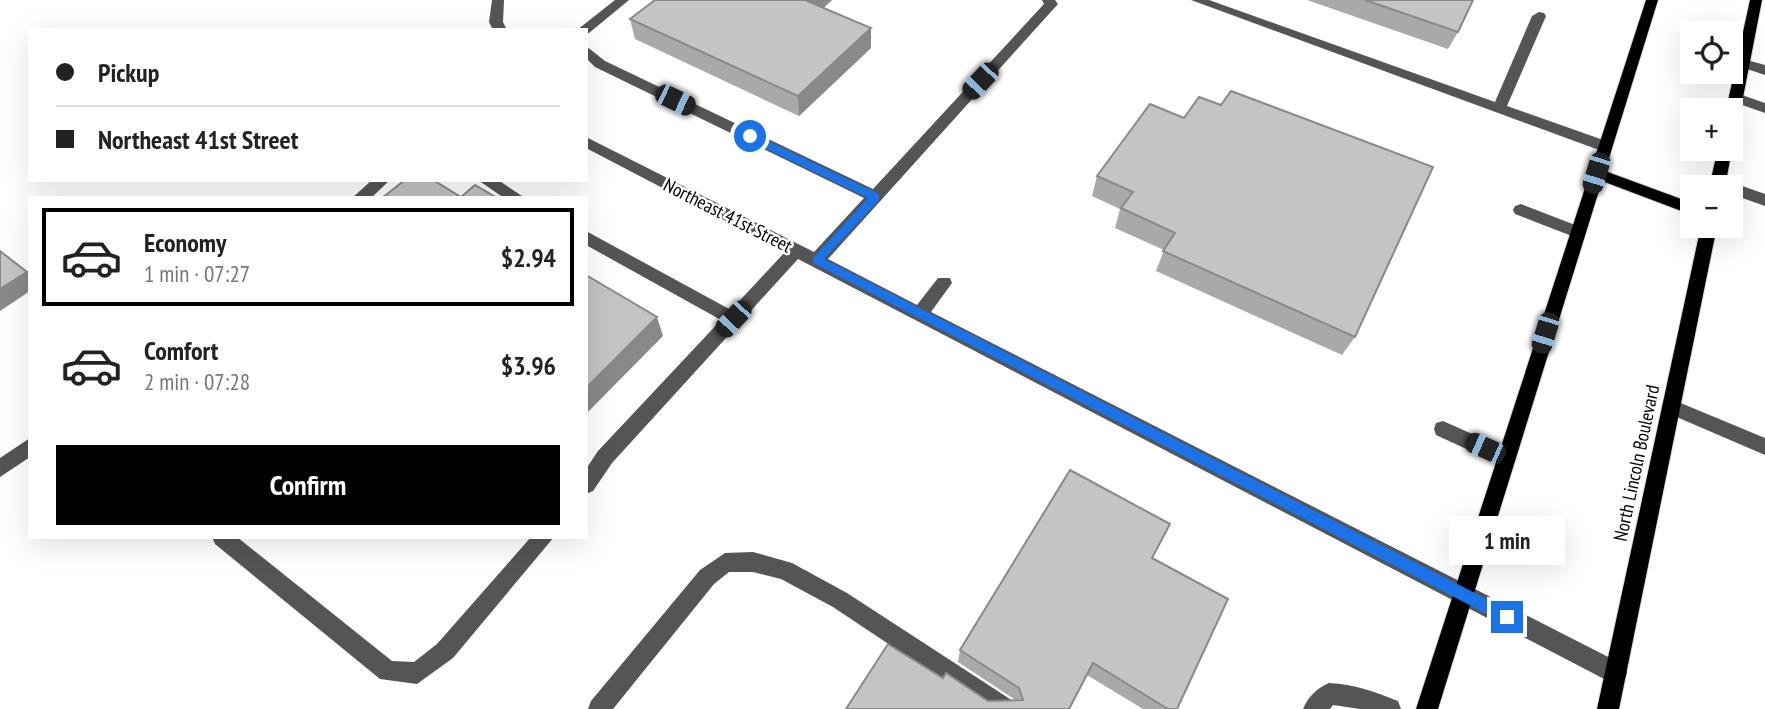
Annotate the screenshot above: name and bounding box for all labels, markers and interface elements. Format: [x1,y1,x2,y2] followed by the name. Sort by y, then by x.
[1680,21,1743,238] map controls
[1680,21,1743,84] button: locate
[98,56,159,89] text: Pickup
[958,58,1003,104] car
[652,81,699,119] car
[1680,98,1743,161] button: +
[734,120,766,152] route start
[98,123,298,156] text: Northeast 41st Street
[1580,150,1613,196] car
[660,172,797,258] street label: Northeast 41st Street
[1680,175,1743,238] button: −
[60,226,123,289] icon: car
[144,226,226,259] text: Economy
[501,241,556,274] text: $2.94
[144,259,250,288] text: 1 min · 07:27
[711,296,756,342] car
[1529,310,1562,356] car
[60,334,123,397] icon: car
[144,334,218,367] text: Comfort
[501,349,556,382] text: $3.96
[144,367,250,396] text: 2 min · 07:28
[1608,383,1664,543] street label: North Lincoln Boulevard
[1462,430,1509,466] car
[56,445,560,525] button: Confirm
[1449,516,1565,564] callout: 1 min
[1484,526,1530,555] text: 1 min
[1491,601,1523,633] route end

